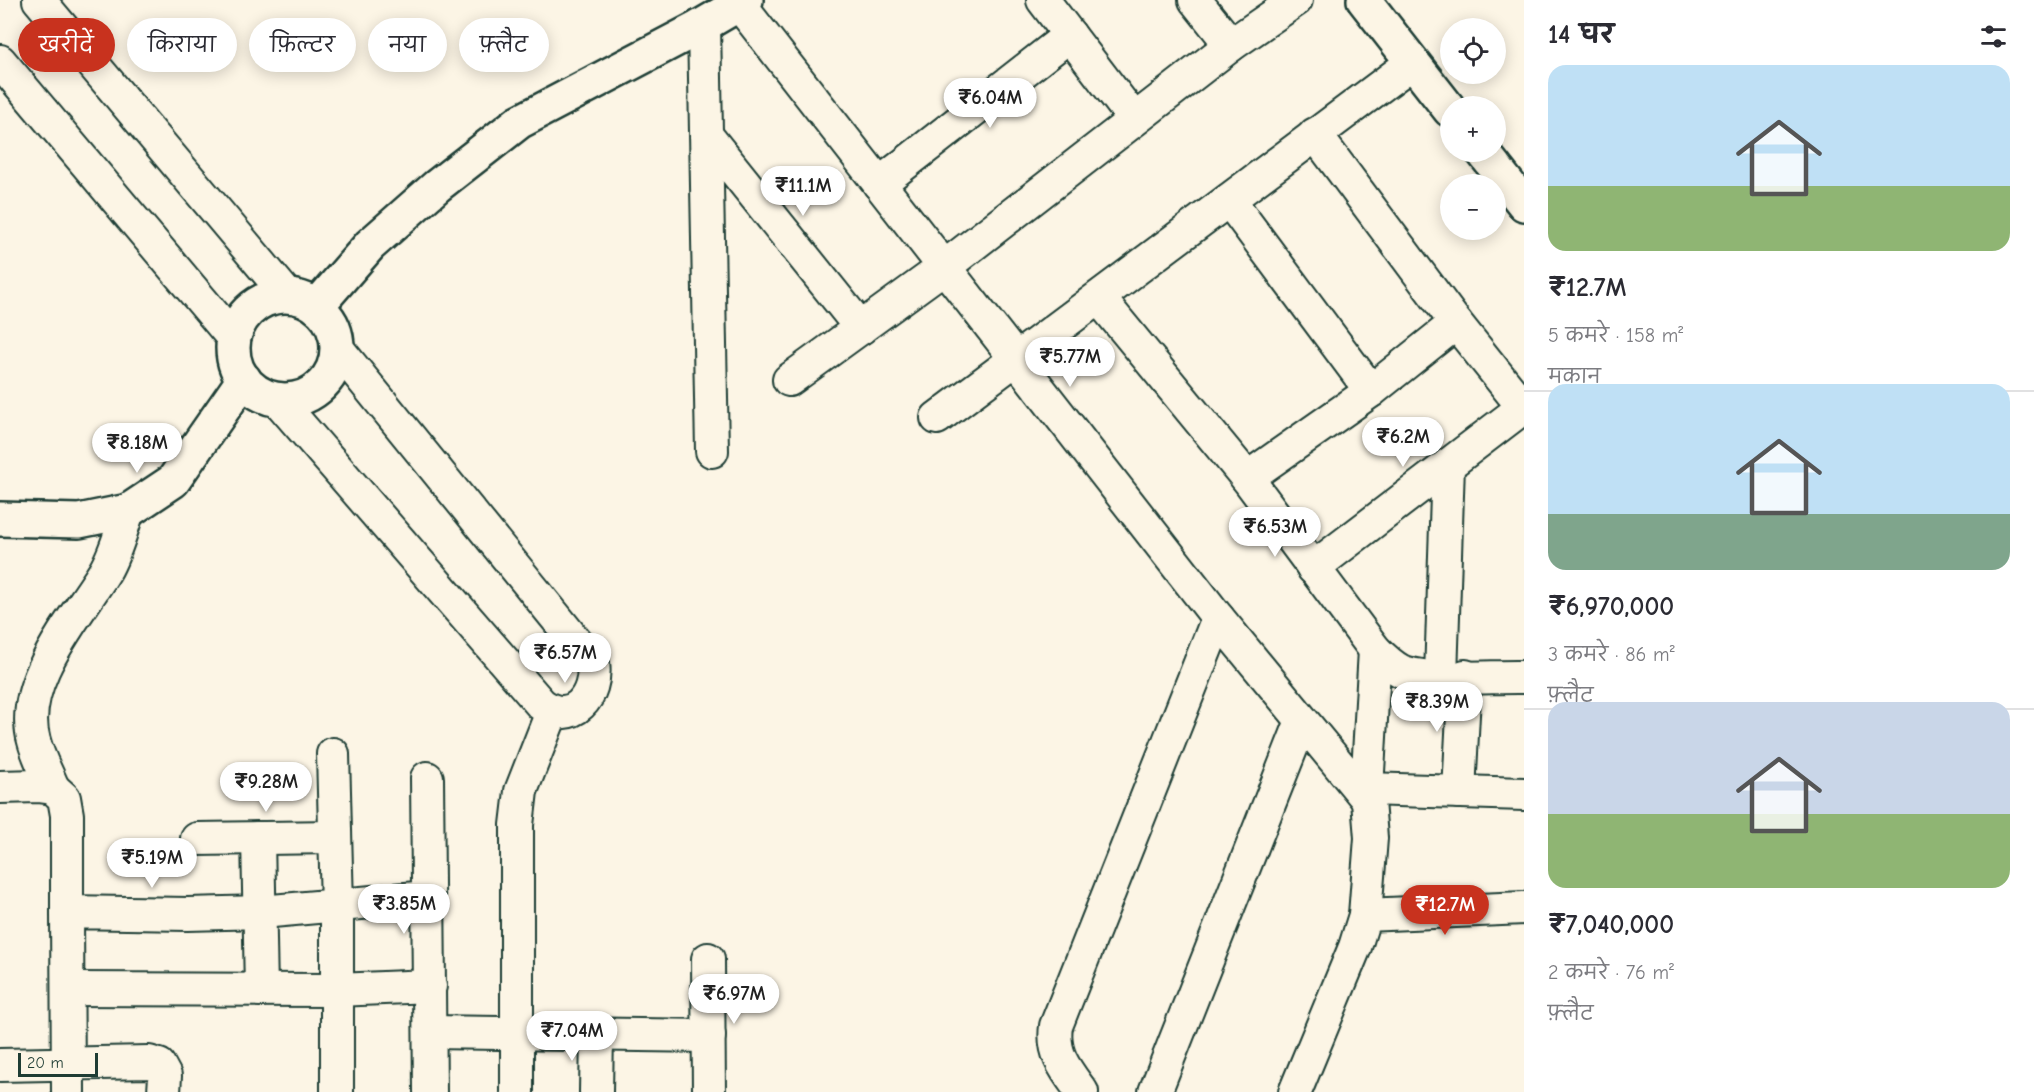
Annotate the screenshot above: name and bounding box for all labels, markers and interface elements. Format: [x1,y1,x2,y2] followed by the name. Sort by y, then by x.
[18,18,115,72] chip: खरीदें
[127,18,237,72] chip: किराया
[249,18,356,72] chip: फ़िल्टर
[368,18,447,72] chip: नया
[459,18,549,72] chip: फ़्लैट
[1440,18,1506,240] map controls
[1440,18,1506,84] button: locate
[1548,20,1614,50] text: 14 घर
[1977,20,2010,53] icon: filters
[941,78,1039,129] pin: ₹6.04M
[958,86,1022,109] text: ₹6.04M
[1440,96,1506,162] button: +
[1725,104,1833,212] icon: home
[754,166,852,217] pin: ₹11.1M
[774,174,832,197] text: ₹11.1M
[1440,174,1506,240] button: −
[1548,273,1626,303] text: ₹12.7M
[1548,324,1683,347] text: 5 कमरे · 158 m²
[1021,337,1119,388] pin: ₹5.77M
[1039,345,1101,368] text: ₹5.77M
[1548,365,1601,388] text: मकान
[1361,417,1445,468] pin: ₹6.2M
[88,423,186,474] pin: ₹8.18M
[1725,423,1833,531] icon: home
[1376,425,1430,448] text: ₹6.2M
[106,431,168,454] text: ₹8.18M
[1226,507,1324,558] pin: ₹6.53M
[1243,515,1307,538] text: ₹6.53M
[1548,592,1674,622] text: ₹6,970,000
[516,633,614,684] pin: ₹6.57M
[533,641,597,664] text: ₹6.57M
[1548,643,1675,666] text: 3 कमरे · 86 m²
[1388,682,1486,733] pin: ₹8.39M
[1548,684,1594,707] text: फ़्लैट
[1405,690,1469,713] text: ₹8.39M
[1725,741,1833,849] icon: home
[217,762,315,813] pin: ₹9.28M
[234,770,298,793] text: ₹9.28M
[103,838,201,889] pin: ₹5.19M
[121,846,183,869] text: ₹5.19M
[355,884,453,935] pin: ₹3.85M
[1396,885,1494,936] pin: ₹12.7M
[372,892,436,915] text: ₹3.85M
[1415,893,1475,916] text: ₹12.7M
[1548,910,1674,940] text: ₹7,040,000
[1548,961,1674,984] text: 2 कमरे · 76 m²
[685,974,783,1025] pin: ₹6.97M
[702,982,766,1005] text: ₹6.97M
[1548,1002,1594,1025] text: फ़्लैट
[523,1011,621,1062] pin: ₹7.04M
[540,1019,604,1042] text: ₹7.04M
[18,1050,98,1078] scale bar
[27,1054,64,1072] text: 20 m

